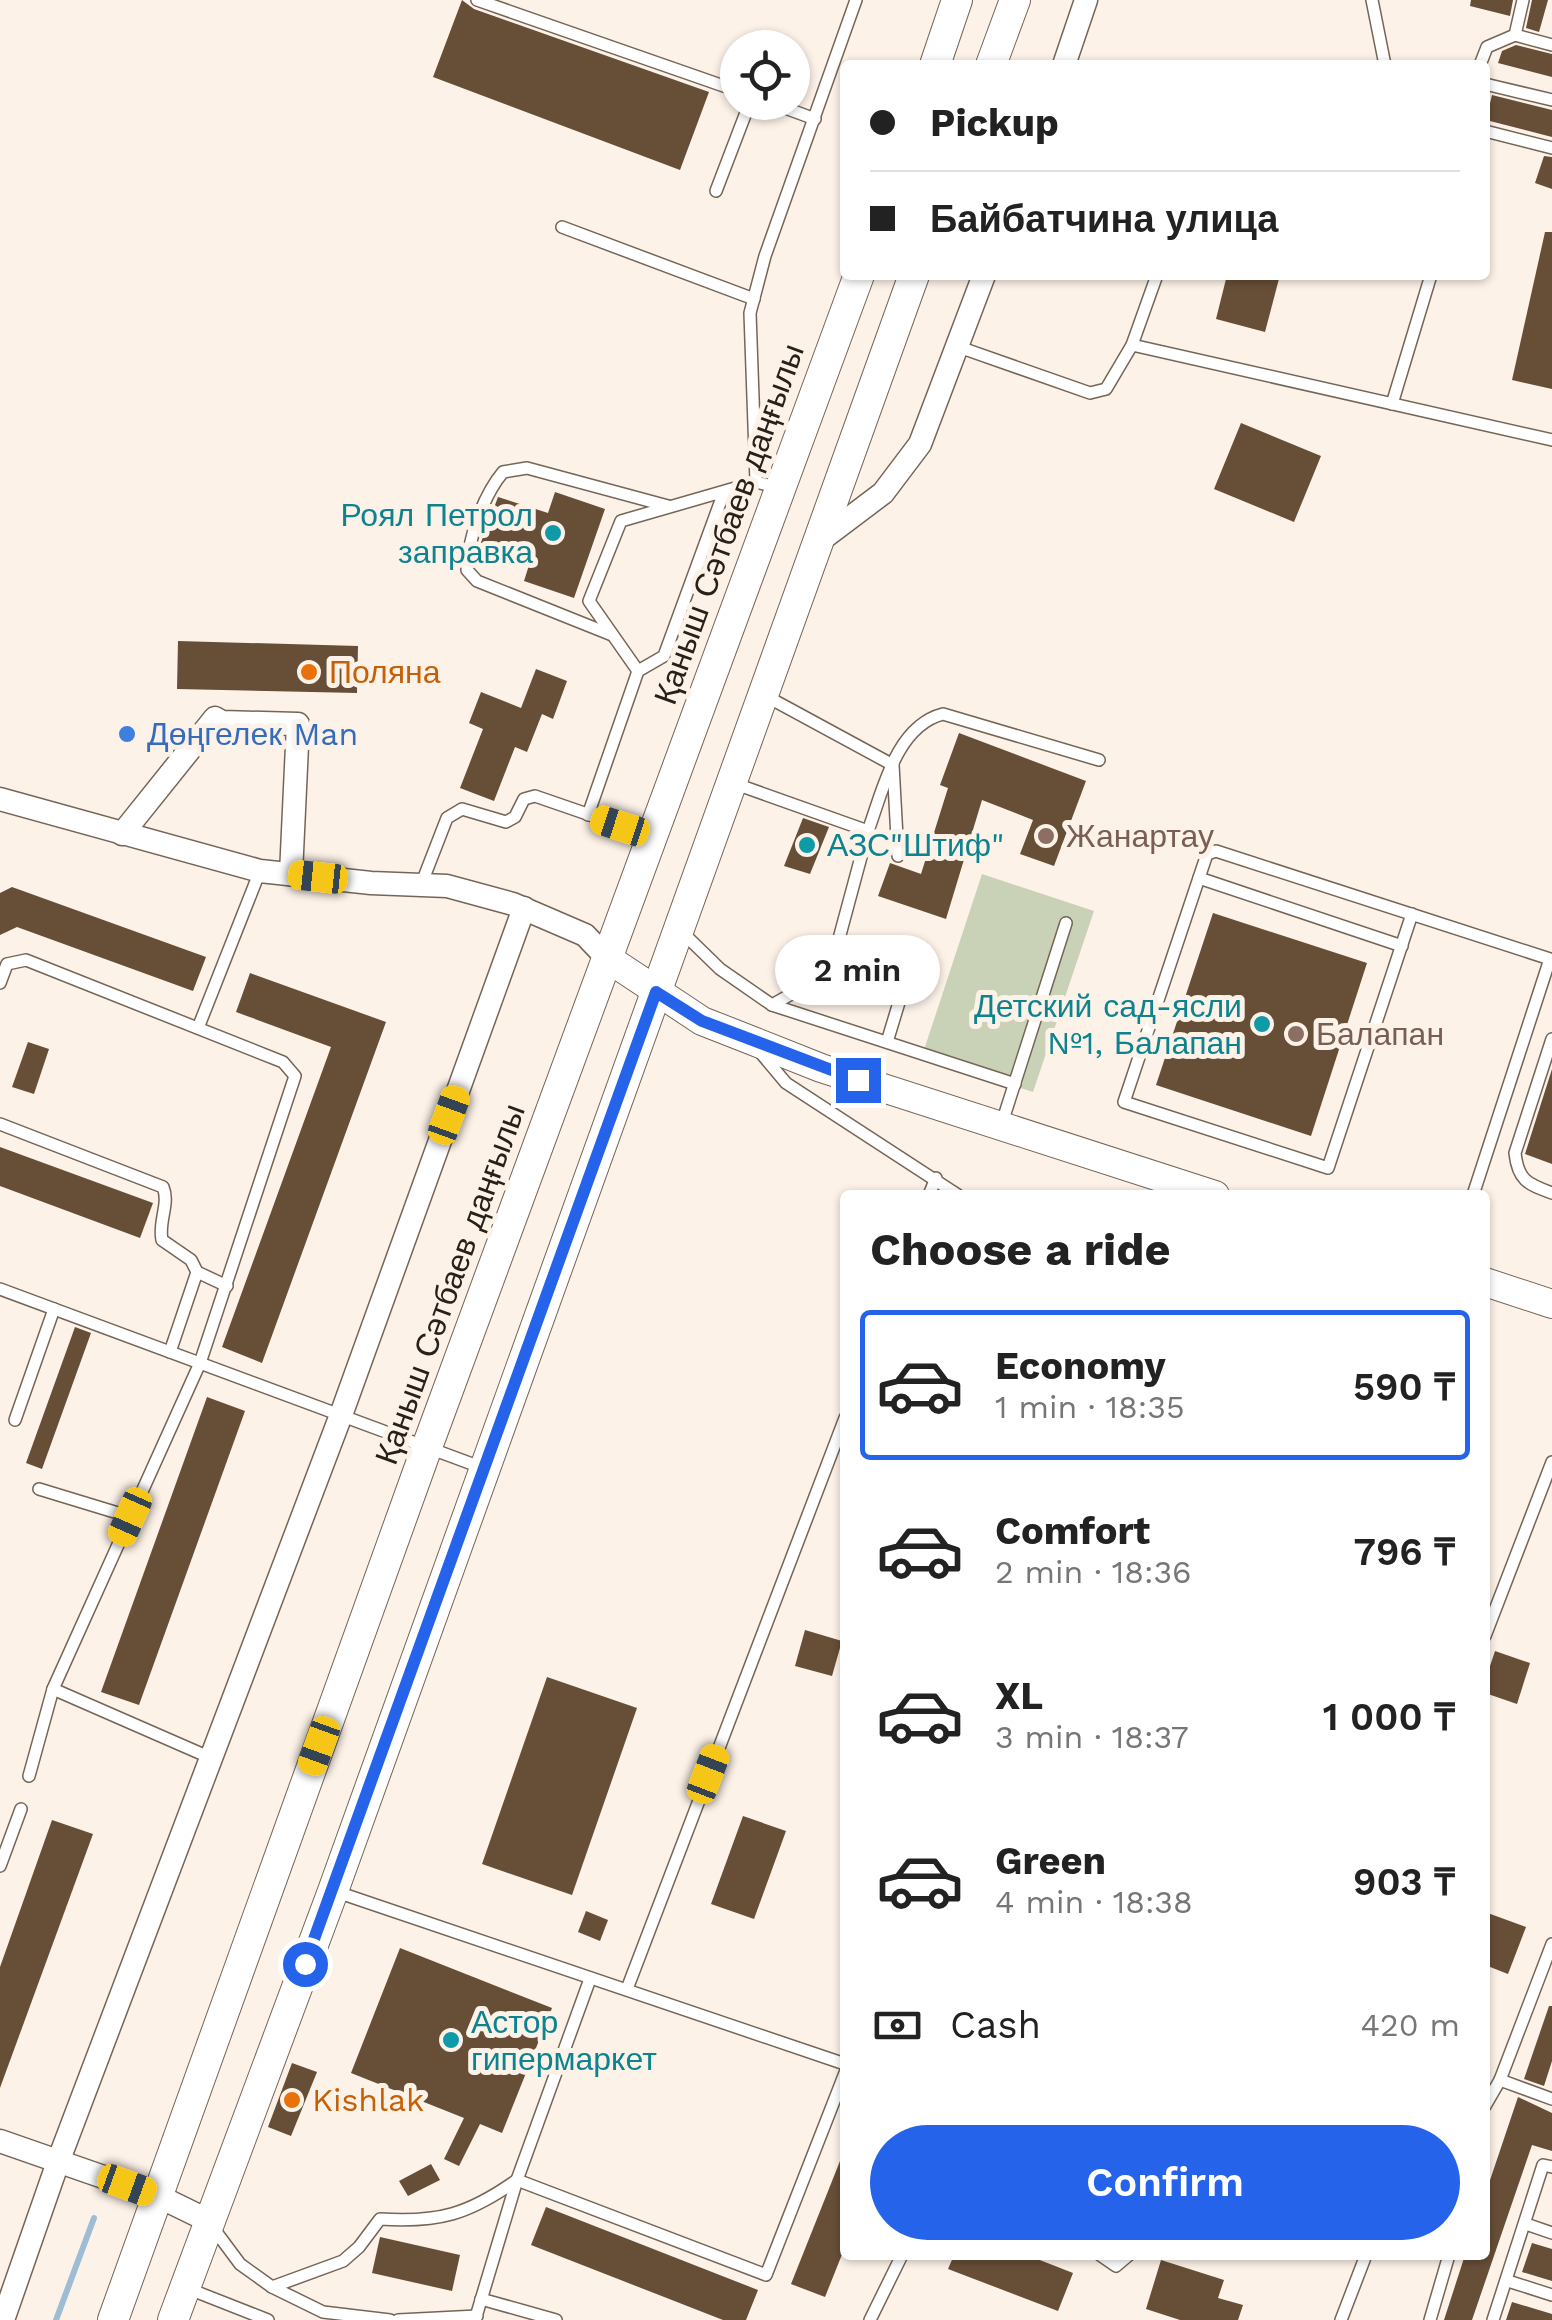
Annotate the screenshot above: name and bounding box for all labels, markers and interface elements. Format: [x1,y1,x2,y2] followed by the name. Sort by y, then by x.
[720,30,810,120] map controls
[720,30,810,120] button: locate
[930,101,1059,145] text: Pickup
[930,197,1279,241] text: Байбатчина улица
[646,339,812,709] street label: Қаныш Сәтбаев даңғылы
[340,496,533,571] place label: Роял Петрол заправка
[542,522,564,544] marker: Роял Петрол заправка
[329,653,441,691] place label: Поляна
[298,661,320,683] marker: Поляна
[147,715,358,753] place label: Дөңгелек Man
[116,723,138,745] marker: Дөңгелек Man
[587,802,653,850] car
[1066,817,1214,855] place label: Жанартау
[1035,825,1057,847] marker: Жанартау
[827,826,1004,864] place label: АЗС"Штиф"
[796,834,818,856] marker: АЗС"Штиф"
[287,859,349,895] car
[776,935,940,1005] callout: 2 min
[814,951,901,989] text: 2 min
[974,987,1242,1062] place label: Детский сад-ясли №1, Балапан
[1251,1013,1273,1035] marker: Детский сад-ясли №1, Балапан
[1316,1015,1444,1053] place label: Балапан
[1285,1023,1307,1045] marker: Балапан
[836,1058,881,1103] route end
[425,1082,473,1148] car
[367,1099,533,1469] street label: Қаныш Сәтбаев даңғылы
[870,1223,1170,1276] text: Choose a ride
[875,1340,965,1430] icon: car
[995,1344,1166,1388] text: Economy
[1353,1365,1455,1409] text: 590 ₸
[995,1388,1185,1426] text: 1 min · 18:35
[104,1483,156,1551] car
[875,1505,965,1595] icon: car
[995,1509,1150,1553] text: Comfort
[1353,1530,1455,1574] text: 796 ₸
[995,1553,1192,1591] text: 2 min · 18:36
[875,1670,965,1760] icon: car
[995,1674,1043,1718] text: XL
[1323,1695,1455,1739] text: 1 000 ₸
[295,1713,343,1779] car
[995,1718,1189,1756] text: 3 min · 18:37
[683,1741,733,1807] car
[875,1835,965,1925] icon: car
[995,1839,1106,1883] text: Green
[1353,1860,1455,1904] text: 903 ₸
[995,1883,1193,1921] text: 4 min · 18:38
[283,1942,328,1987] route start
[870,1998,925,2053] icon: cash
[471,2003,657,2078] place label: Астор гипермаркет
[950,2003,1041,2047] text: Cash
[1360,2006,1460,2044] text: 420 m
[440,2029,462,2051] marker: Астор гипермаркет
[312,2081,424,2119] place label: Kishlak
[281,2089,303,2111] marker: Kishlak
[870,2125,1460,2240] button: Confirm
[94,2161,160,2209] car

